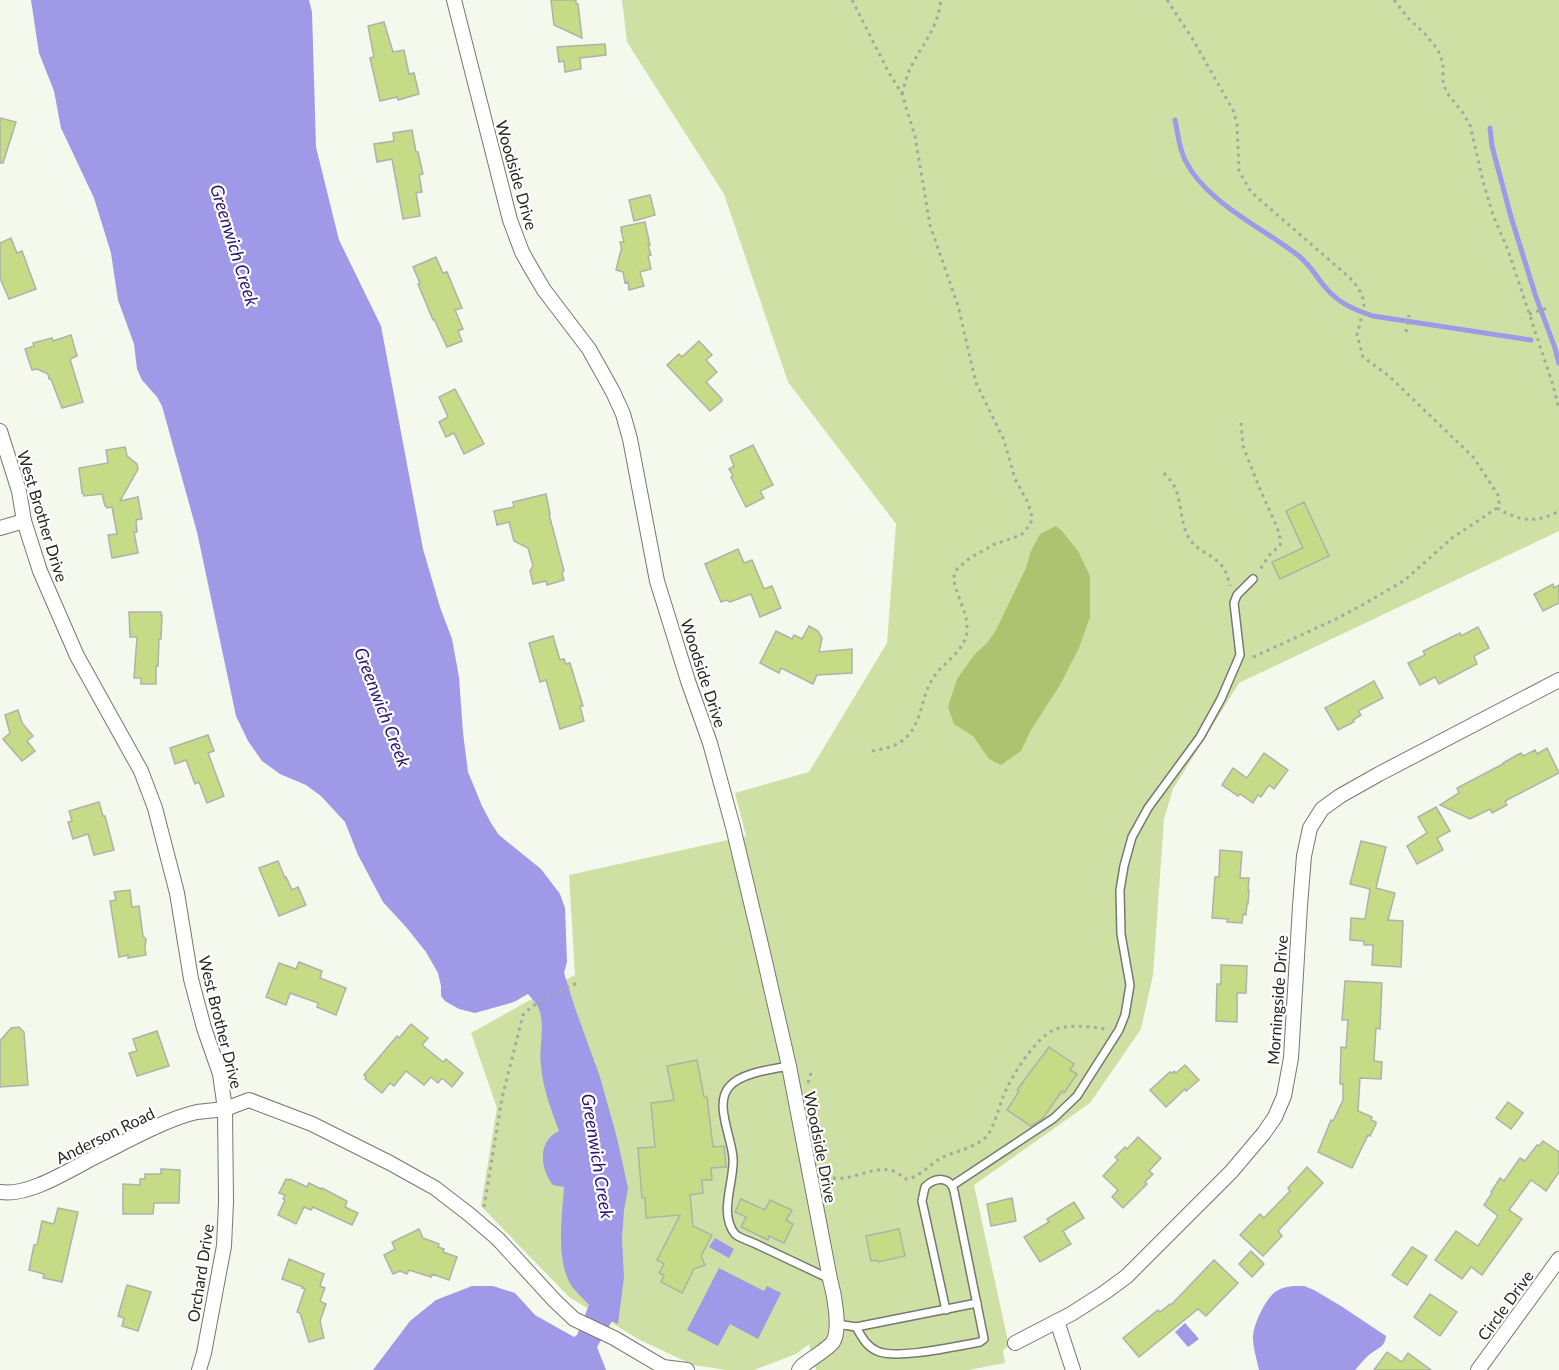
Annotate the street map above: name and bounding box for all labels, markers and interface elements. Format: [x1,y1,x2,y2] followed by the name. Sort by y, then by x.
[492,118,542,232] street label: Woodside Drive
[206,181,264,309] water label: Greenwich Creek
[14,448,72,584] street label: West Brother Drive
[677,616,731,730] street label: Woodside Drive
[350,644,416,770] water label: Greenwich Creek
[1263,935,1291,1065] street label: Morningside Drive
[195,954,247,1090] street label: West Brother Drive
[801,1090,841,1204] street label: Woodside Drive
[577,1092,619,1221] water label: Greenwich Creek
[53,1103,157,1167] street label: Anderson Road
[183,1222,217,1324] street label: Orchard Drive
[1473,1266,1537,1344] street label: Circle Drive

